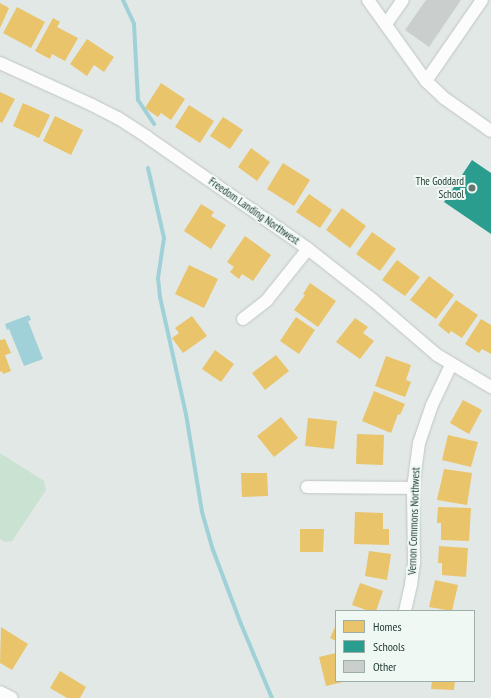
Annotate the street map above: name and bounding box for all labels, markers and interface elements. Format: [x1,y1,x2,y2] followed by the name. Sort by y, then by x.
[206,175,302,247] street label: Freedom Landing Northwest
[416,175,464,201] place label: The Goddard School
[467,183,477,193] marker: The Goddard School
[406,467,422,575] street label: Vernon Commons Northwest
[335,610,475,682] legend
[373,619,401,634] text: Homes
[373,639,405,654] text: Schools
[373,659,396,674] text: Other

